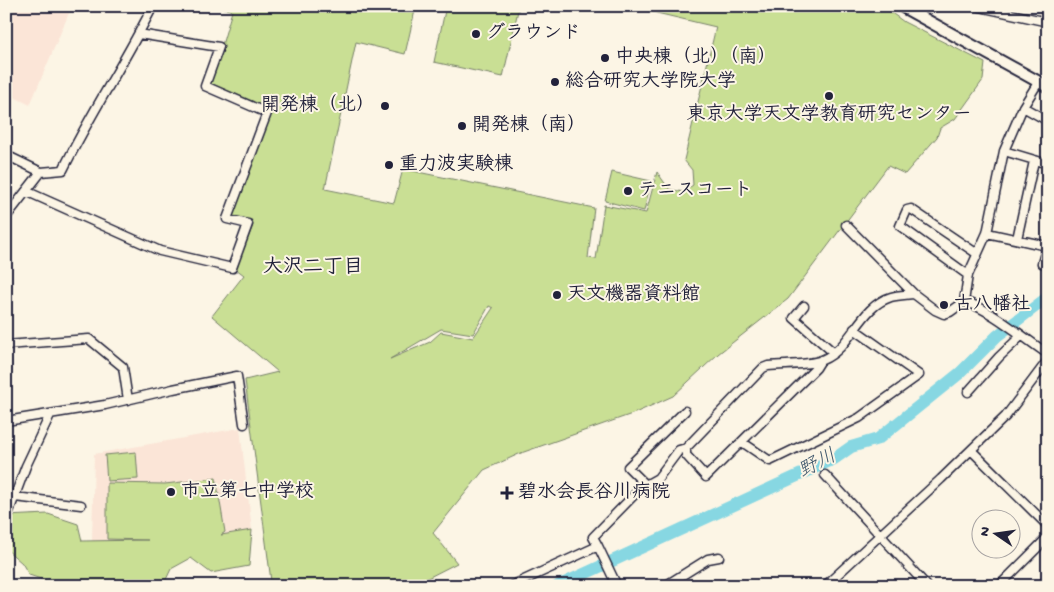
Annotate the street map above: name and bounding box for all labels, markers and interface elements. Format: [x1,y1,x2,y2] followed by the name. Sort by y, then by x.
[486,22,581,46] place label: グラウンド
[470,28,482,40] marker: グラウンド
[615,45,777,70] place label: 中央棟（北）（南）
[599,52,611,64] marker: 中央棟（北）（南）
[565,70,736,94] place label: 総合研究大学院大学
[549,76,561,88] marker: 総合研究大学院大学
[823,90,835,102] marker: 東京大学天文学教育研究センター
[261,93,375,118] place label: 開発棟（北）
[379,100,391,112] marker: 開発棟（北）
[686,103,972,127] place label: 東京大学天文学教育研究センター
[472,113,586,138] place label: 開発棟（南）
[456,120,468,132] marker: 開発棟（南）
[399,153,513,177] place label: 重力波実験棟
[383,159,395,171] marker: 重力波実験棟
[638,180,752,203] place label: テニスコート
[622,185,634,197] marker: テニスコート
[263,256,363,280] district label: 大沢二丁目
[567,283,700,307] place label: 天文機器資料館
[551,289,563,301] marker: 天文機器資料館
[954,293,1030,317] place label: 古八幡社
[938,299,950,311] marker: 古八幡社
[795,445,841,484] water label: 野川
[181,480,314,504] place label: 市立第七中学校
[518,481,670,505] place label: 碧水会長谷川病院
[165,486,177,498] marker: 市立第七中学校
[500,486,514,500] marker: 碧水会長谷川病院
[972,510,1022,560] north arrow
[976,525,995,538] text: N

